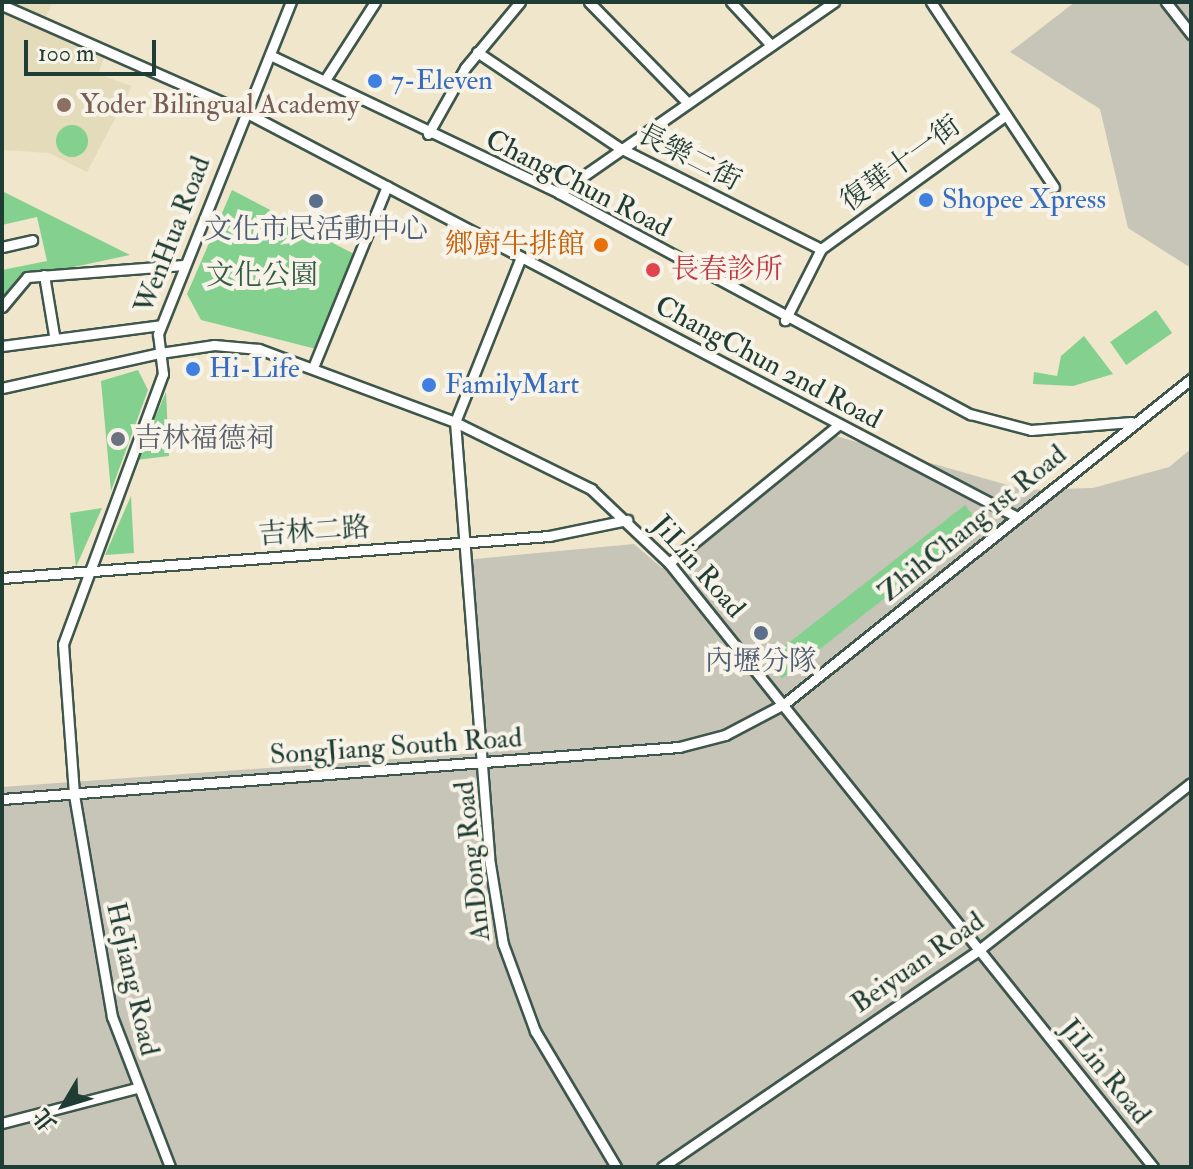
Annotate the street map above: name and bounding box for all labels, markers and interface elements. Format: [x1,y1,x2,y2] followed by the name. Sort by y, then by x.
[28,24,160,74] scale bar
[38,38,95,69] text: 100 m
[391,64,493,98] place label: 7-Eleven
[366,72,384,90] marker: 7-Eleven
[80,88,359,122] place label: Yoder Bilingual Academy
[55,96,73,114] marker: Yoder Bilingual Academy
[834,109,968,219] street label: 復華十一街
[631,118,747,198] street label: 長樂二街
[480,123,676,245] street label: ChangChun Road
[128,152,218,318] street label: WenHua Road
[942,183,1106,217] place label: Shopee Xpress
[917,191,935,209] marker: Shopee Xpress
[307,192,325,210] marker: 文化市民活動中心
[204,213,428,247] place label: 文化市民活動中心
[445,228,585,262] place label: 鄉廚牛排館
[592,236,610,254] marker: 鄉廚牛排館
[671,253,783,287] place label: 長春診所
[206,259,318,293] park label: 文化公園
[642,259,664,281] marker: 長春診所
[649,289,887,437] street label: ChangChun 2nd Road
[209,352,300,386] place label: Hi-Life
[184,360,202,378] marker: Hi-Life
[445,368,579,402] place label: FamilyMart
[420,376,438,394] marker: FamilyMart
[134,422,274,456] place label: 吉林福德祠
[109,430,127,448] marker: 吉林福德祠
[872,438,1074,610] street label: ZhihChang 1st Road
[644,509,752,625] street label: JiLin Road
[257,511,371,553] street label: 吉林二路
[752,624,770,642] marker: 內壢分隊
[705,645,817,679] place label: 內壢分隊
[269,721,523,773] street label: SongJiang South Road
[448,779,498,943] street label: AnDong Road
[98,899,166,1059] street label: HeJiang Road
[845,905,991,1021] street label: Beiyuan Road
[1053,1013,1157,1131] street label: JiLin Road
[24,1065,104,1145] north arrow
[27,1102,63,1137] text: 北

